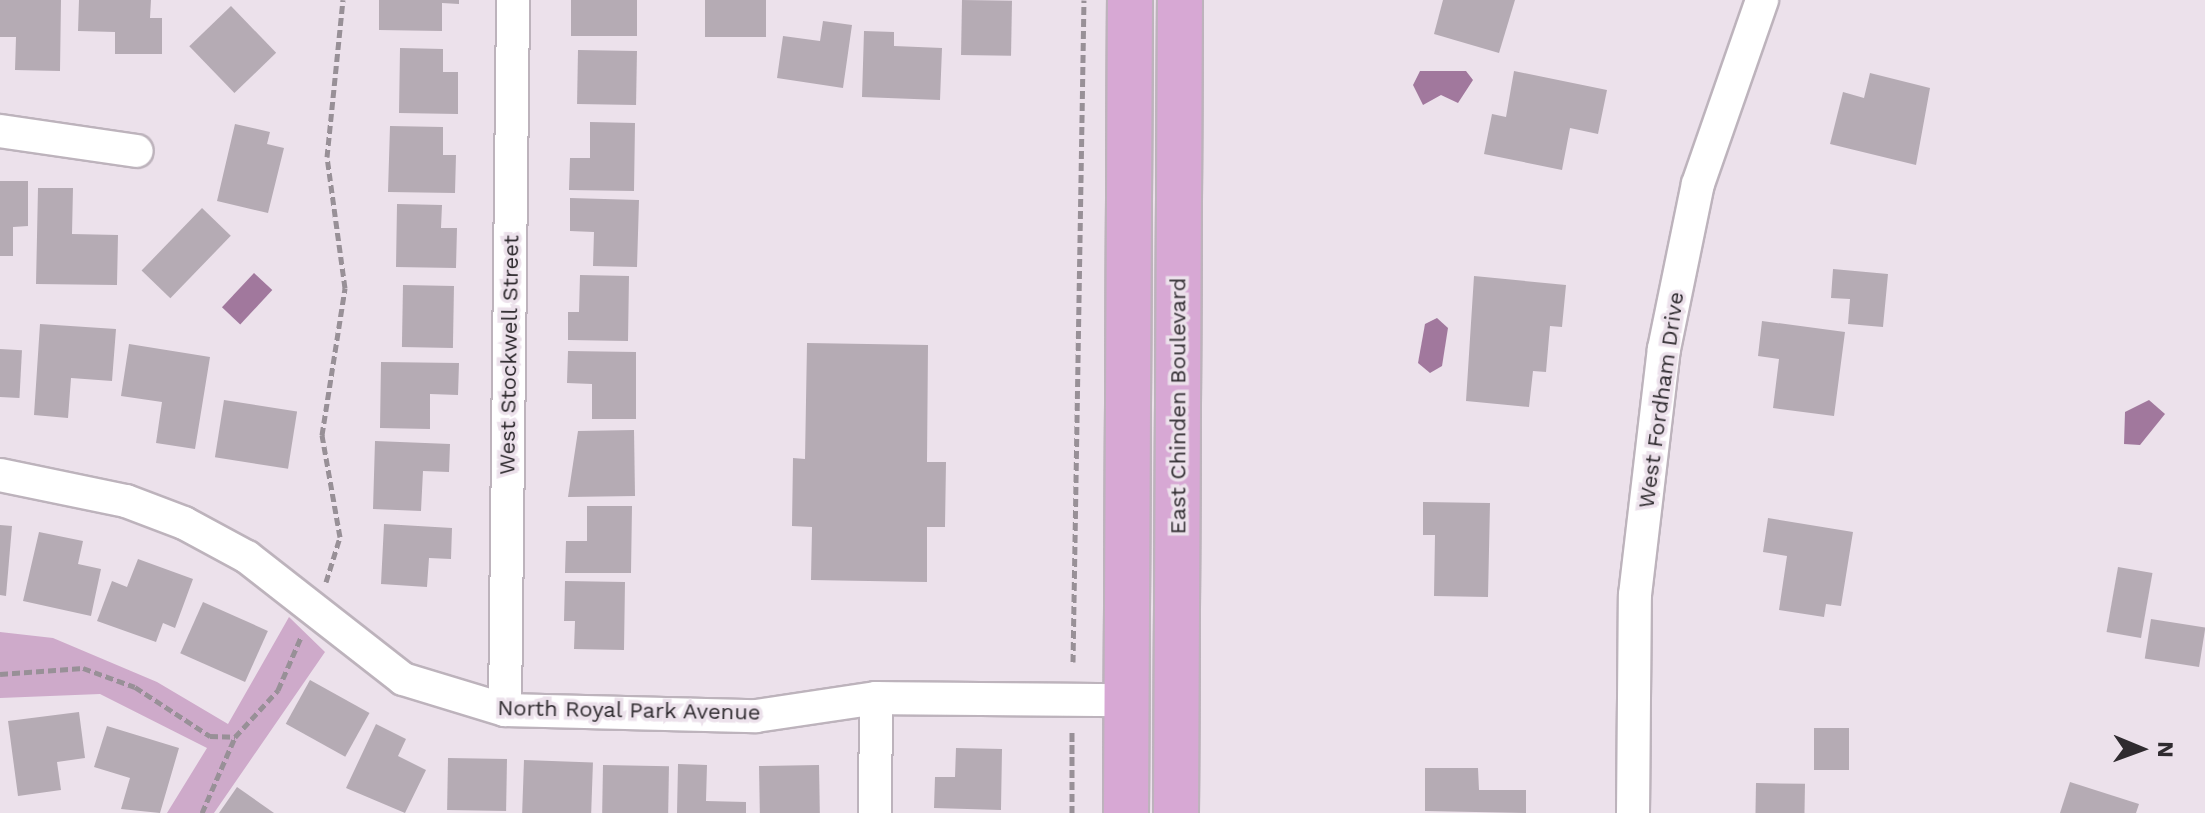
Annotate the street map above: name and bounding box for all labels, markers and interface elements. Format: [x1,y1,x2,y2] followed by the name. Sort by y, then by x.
[494,234,524,476] street label: West Stockwell Street
[1165,278,1191,534] street label: East Chinden Boulevard
[1633,290,1689,510] street label: West Fordham Drive
[496,694,762,726] street label: North Royal Park Avenue
[2101,709,2181,789] north arrow
[2153,741,2178,758] text: N

